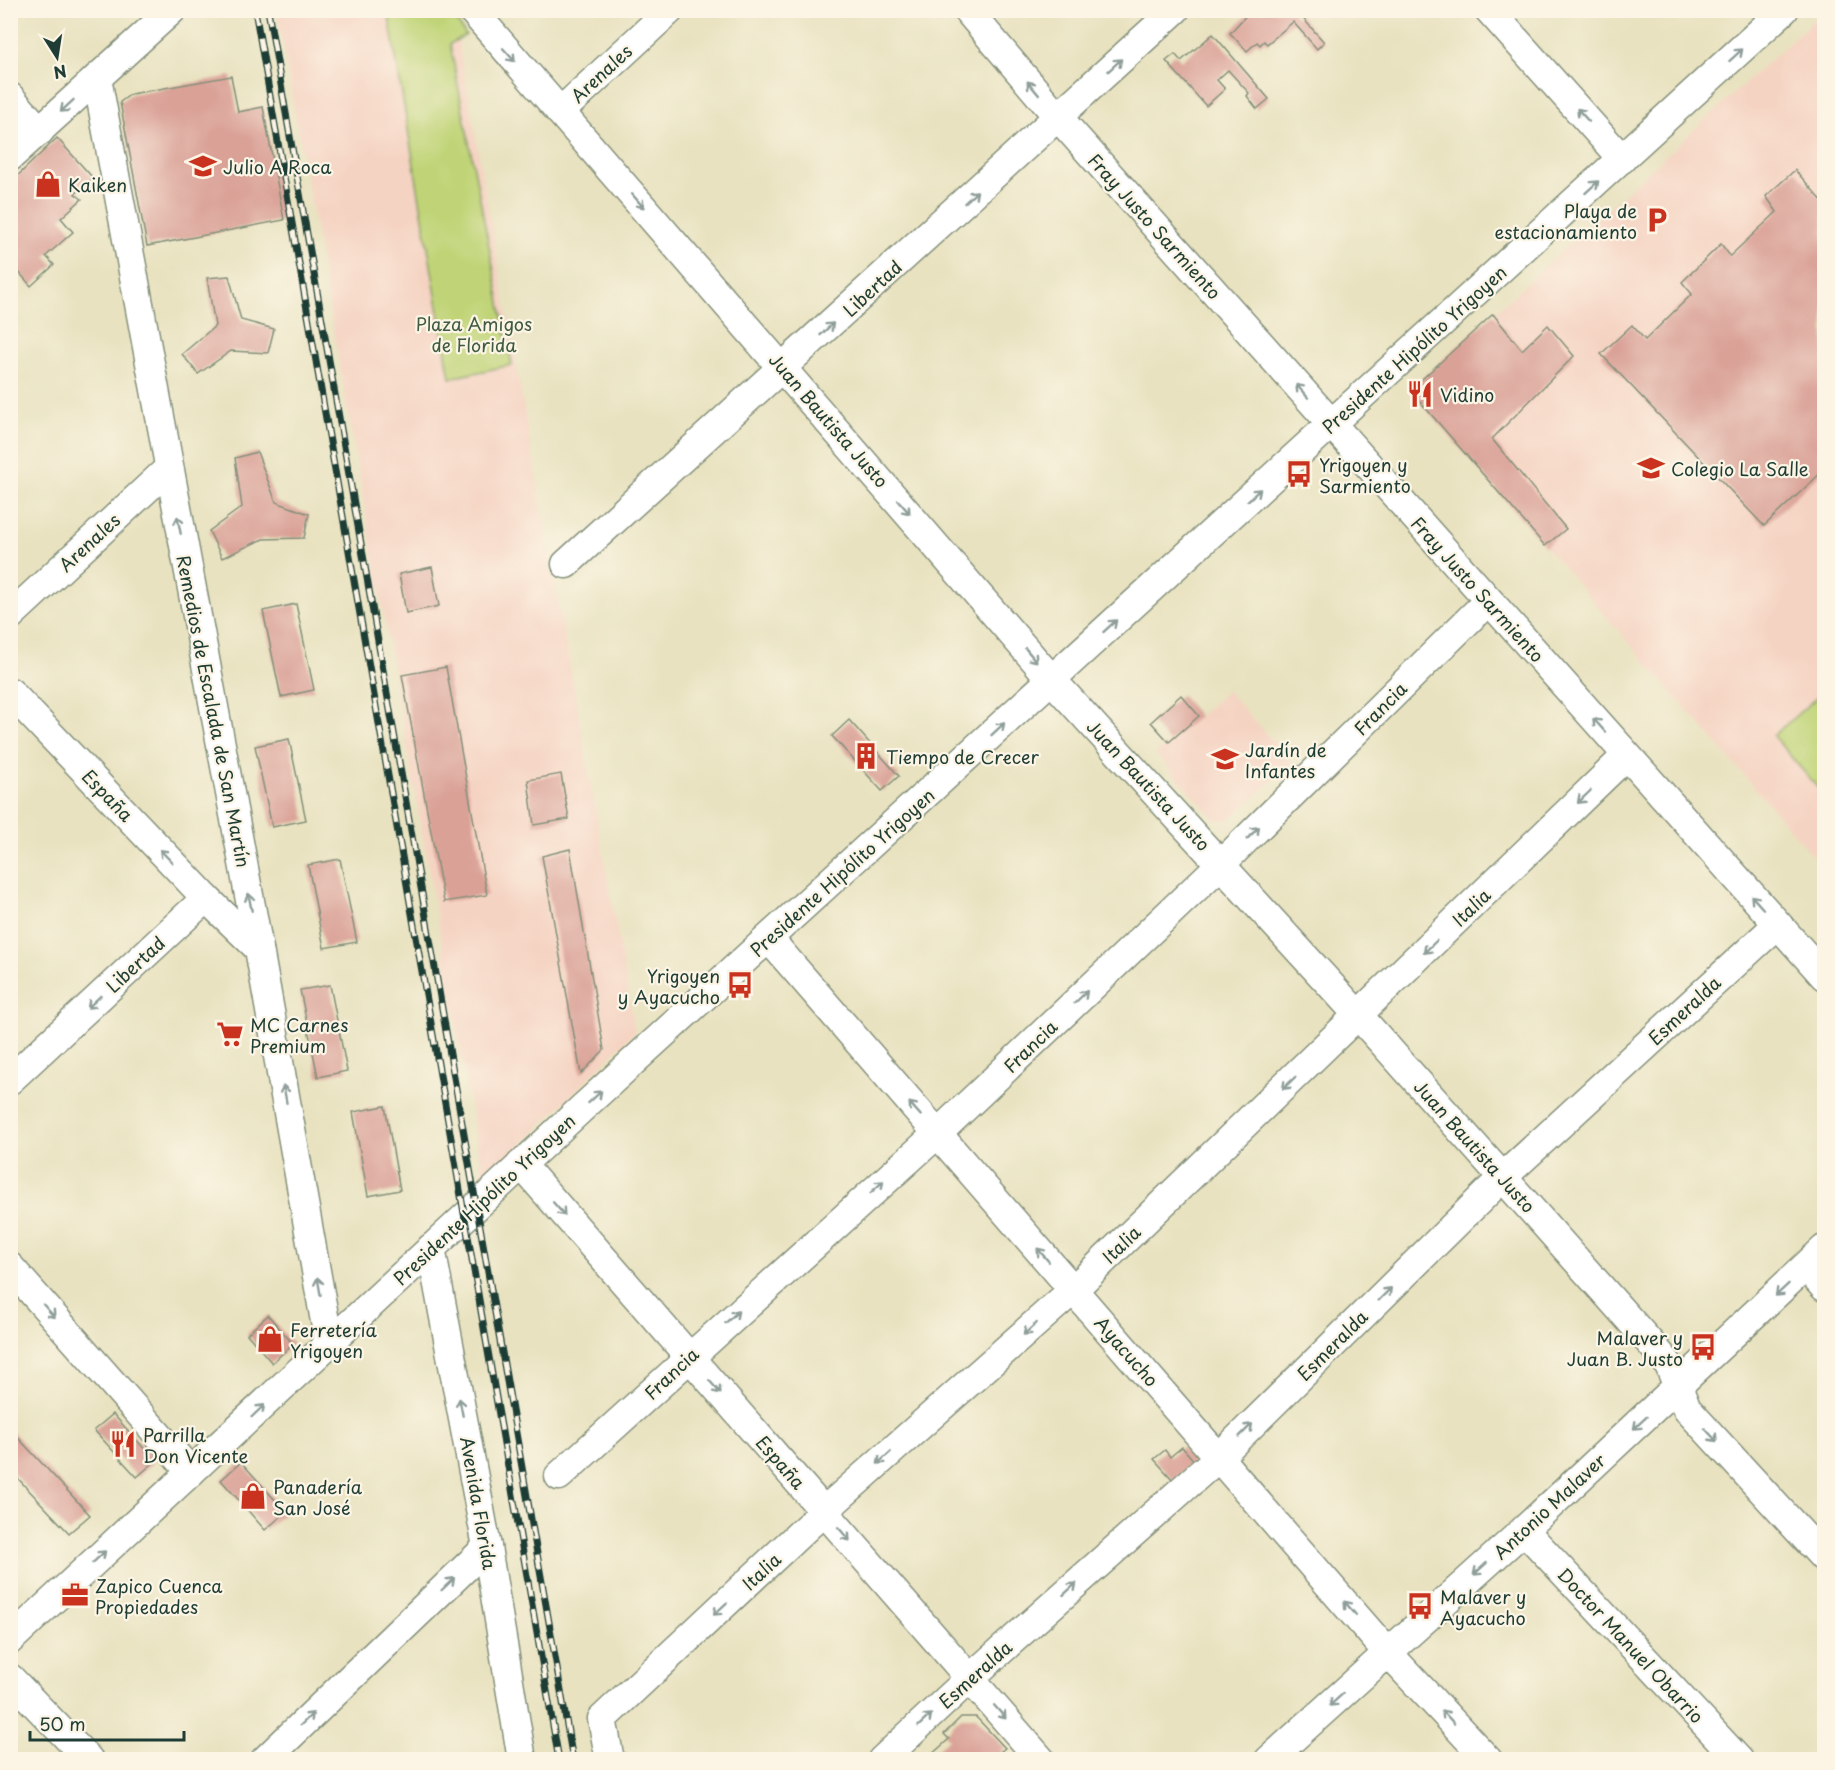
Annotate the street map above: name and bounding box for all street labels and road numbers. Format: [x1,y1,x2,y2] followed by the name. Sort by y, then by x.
[564,37,638,109] street label: Arenales
[1082,147,1228,305] street label: Fray Justo Sarmiento
[836,253,908,323] street label: Libertad
[1316,259,1512,439] street label: Presidente Hipólito Yrigoyen
[763,347,895,493] street label: Juan Bautista Justo
[52,506,126,578] street label: Arenales
[1405,510,1551,668] street label: Fray Justo Sarmiento
[170,552,258,870] street label: Remedios de Escalada de San Martín
[1347,675,1413,741] street label: Francia
[1081,713,1217,857] street label: Juan Bautista Justo
[76,763,140,828] street label: España
[744,782,940,962] street label: Presidente Hipólito Yrigoyen
[1446,882,1496,932] street label: Italia
[99,929,171,999] street label: Libertad
[1642,969,1726,1051] street label: Esmeralda
[997,1013,1063,1079] street label: Francia
[1408,1074,1542,1218] street label: Juan Bautista Justo
[387,1107,581,1291] street label: Presidente Hipólito Yrigoyen
[1096,1219,1146,1269] street label: Italia
[1290,1303,1374,1387] street label: Esmeralda
[1089,1310,1165,1392] street label: Ayacucho
[638,1341,704,1405] street label: Francia
[750,1429,812,1495] street label: España
[454,1434,504,1572] street label: Avenida Florida
[1487,1446,1612,1565] street label: Antonio Malaver
[735,1546,787,1596] street label: Italia
[1552,1561,1710,1729] street label: Doctor Manuel Obarrio
[932,1634,1018,1714] street label: Esmeralda

